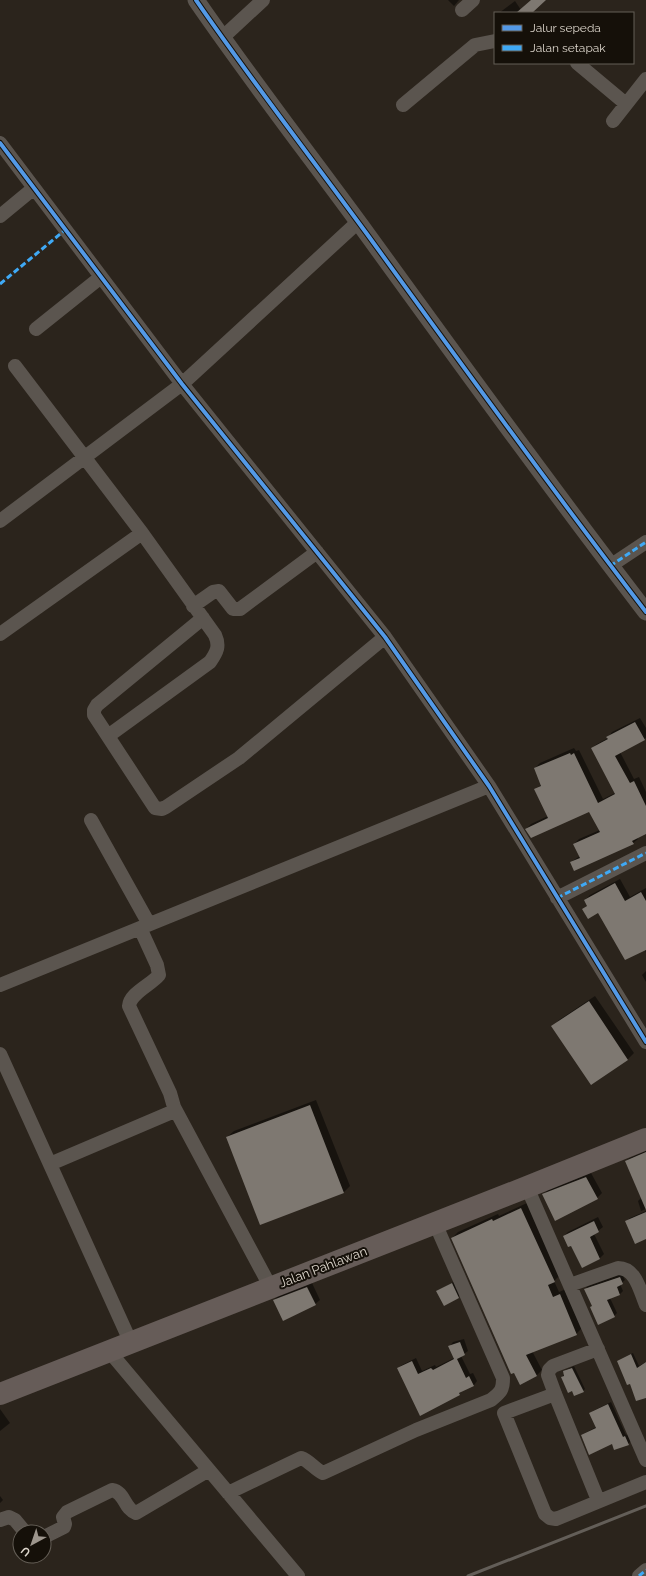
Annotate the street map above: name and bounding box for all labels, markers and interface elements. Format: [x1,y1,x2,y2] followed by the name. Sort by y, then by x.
[494,12,634,64] legend
[530,21,601,35] text: Jalur sepeda
[530,41,606,55] text: Jalan setapak
[277,1243,369,1291] street label: Jalan Pahlawan
[12,1524,52,1564] north arrow
[19,1544,33,1559] text: U

